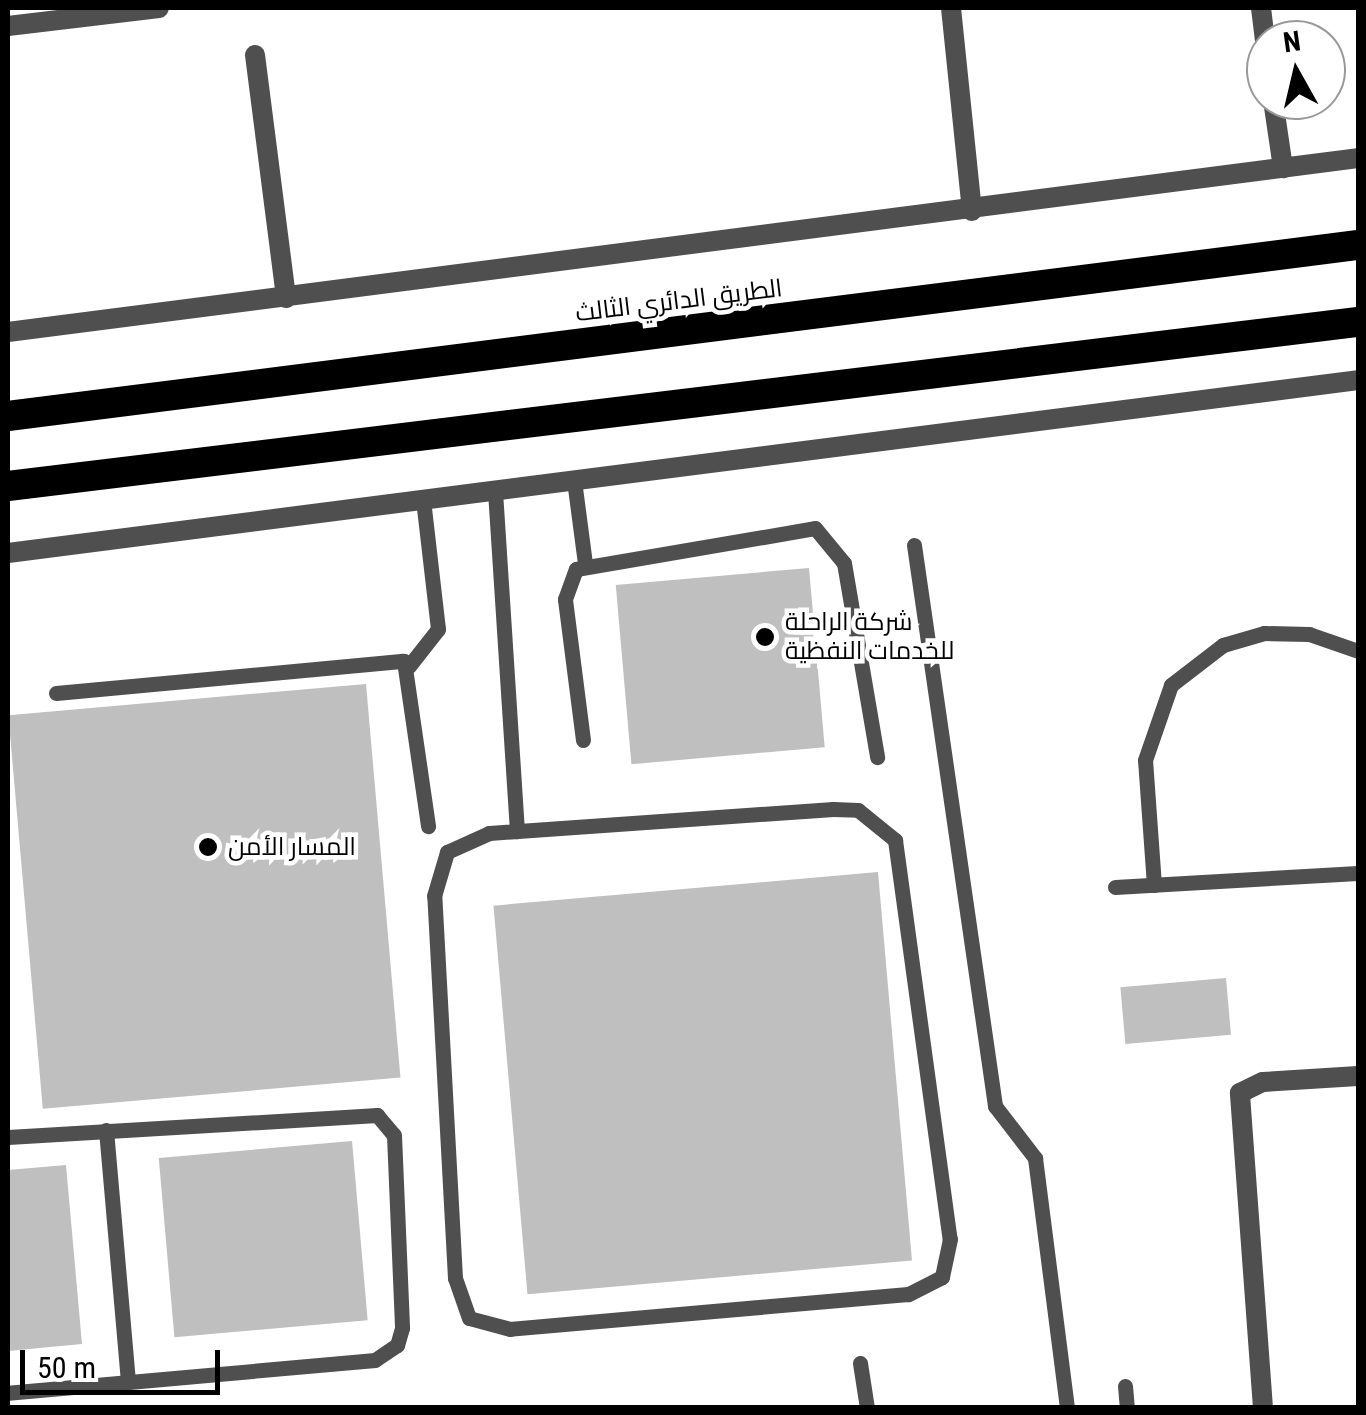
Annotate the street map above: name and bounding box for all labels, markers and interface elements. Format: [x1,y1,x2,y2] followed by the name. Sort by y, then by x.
[1246,20,1346,120] north arrow
[1281,24,1303,59] text: N
[574,273,784,329] street label: الطريق الدائري الثالث
[785,608,954,667] place label: شركة الراحلة للخدمات النفظية
[754,626,776,648] marker: شركة الراحلة للخدمات النفظية
[228,832,356,862] place label: المسار الأمن
[197,836,219,858] marker: المسار الأمن
[25,1330,225,1392] scale bar
[37,1350,96,1385] text: 50 m

